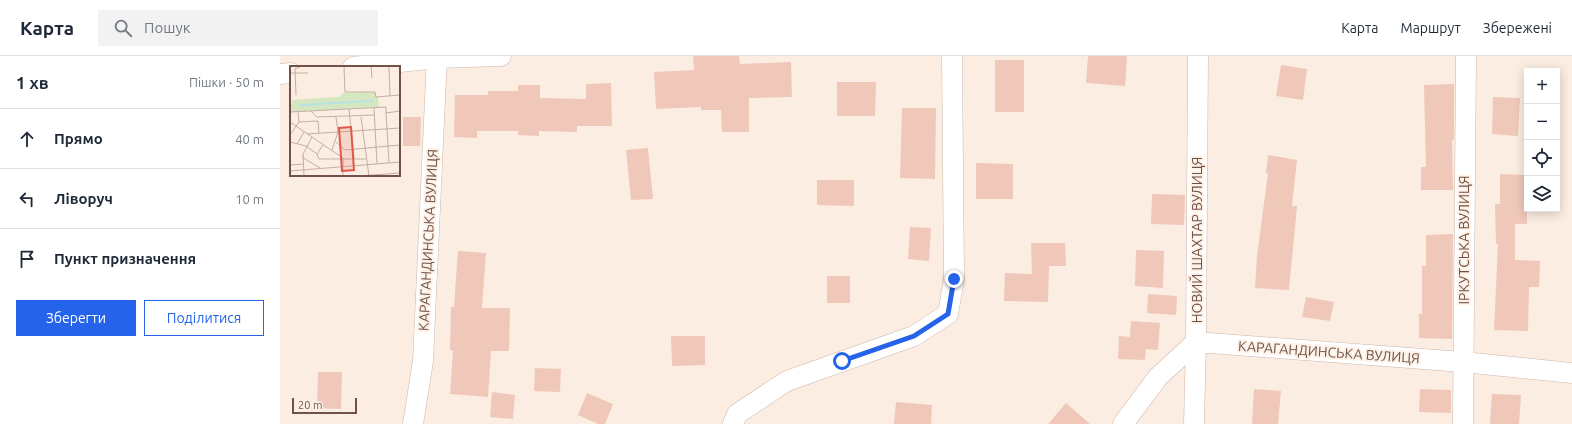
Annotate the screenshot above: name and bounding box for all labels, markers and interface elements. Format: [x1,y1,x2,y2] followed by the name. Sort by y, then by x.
[98,10,378,46] search box
[20,17,74,39] text: Карта
[112,17,134,39] icon: search
[144,19,190,36] text: Пошук
[1341,20,1378,36] text: Карта
[1400,20,1461,36] text: Маршрут
[1483,20,1552,36] text: Збережені
[290,66,400,176] inset map
[1524,68,1560,212] map controls
[1524,68,1560,104] button: +
[16,73,49,92] text: 1 хв
[189,75,264,89] text: Пішки · 50 m
[1524,104,1560,140] button: −
[16,128,38,150] icon: ahead
[54,130,103,147] text: Прямо
[235,132,264,146] text: 40 m
[1524,140,1560,176] button: locate
[415,149,441,331] street label: КАРАГАНДИНСЬКА ВУЛИЦЯ
[1188,157,1205,323] street label: НОВИЙ ШАХТАР ВУЛИЦЯ
[1456,175,1472,305] street label: ІРКУТСЬКА ВУЛИЦЯ
[1524,176,1560,212] button: layers
[16,188,38,210] icon: left
[54,190,113,207] text: Ліворуч
[235,192,264,206] text: 10 m
[16,248,38,270] icon: arrive
[54,250,196,267] text: Пункт призначення
[945,270,963,288] route end
[16,300,136,336] button: Зберегти
[144,300,264,336] button: Поділитися
[1238,338,1420,366] street label: КАРАГАНДИНСЬКА ВУЛИЦЯ
[833,352,851,370] route start
[292,396,357,415] scale bar
[298,399,322,411] text: 20 m

